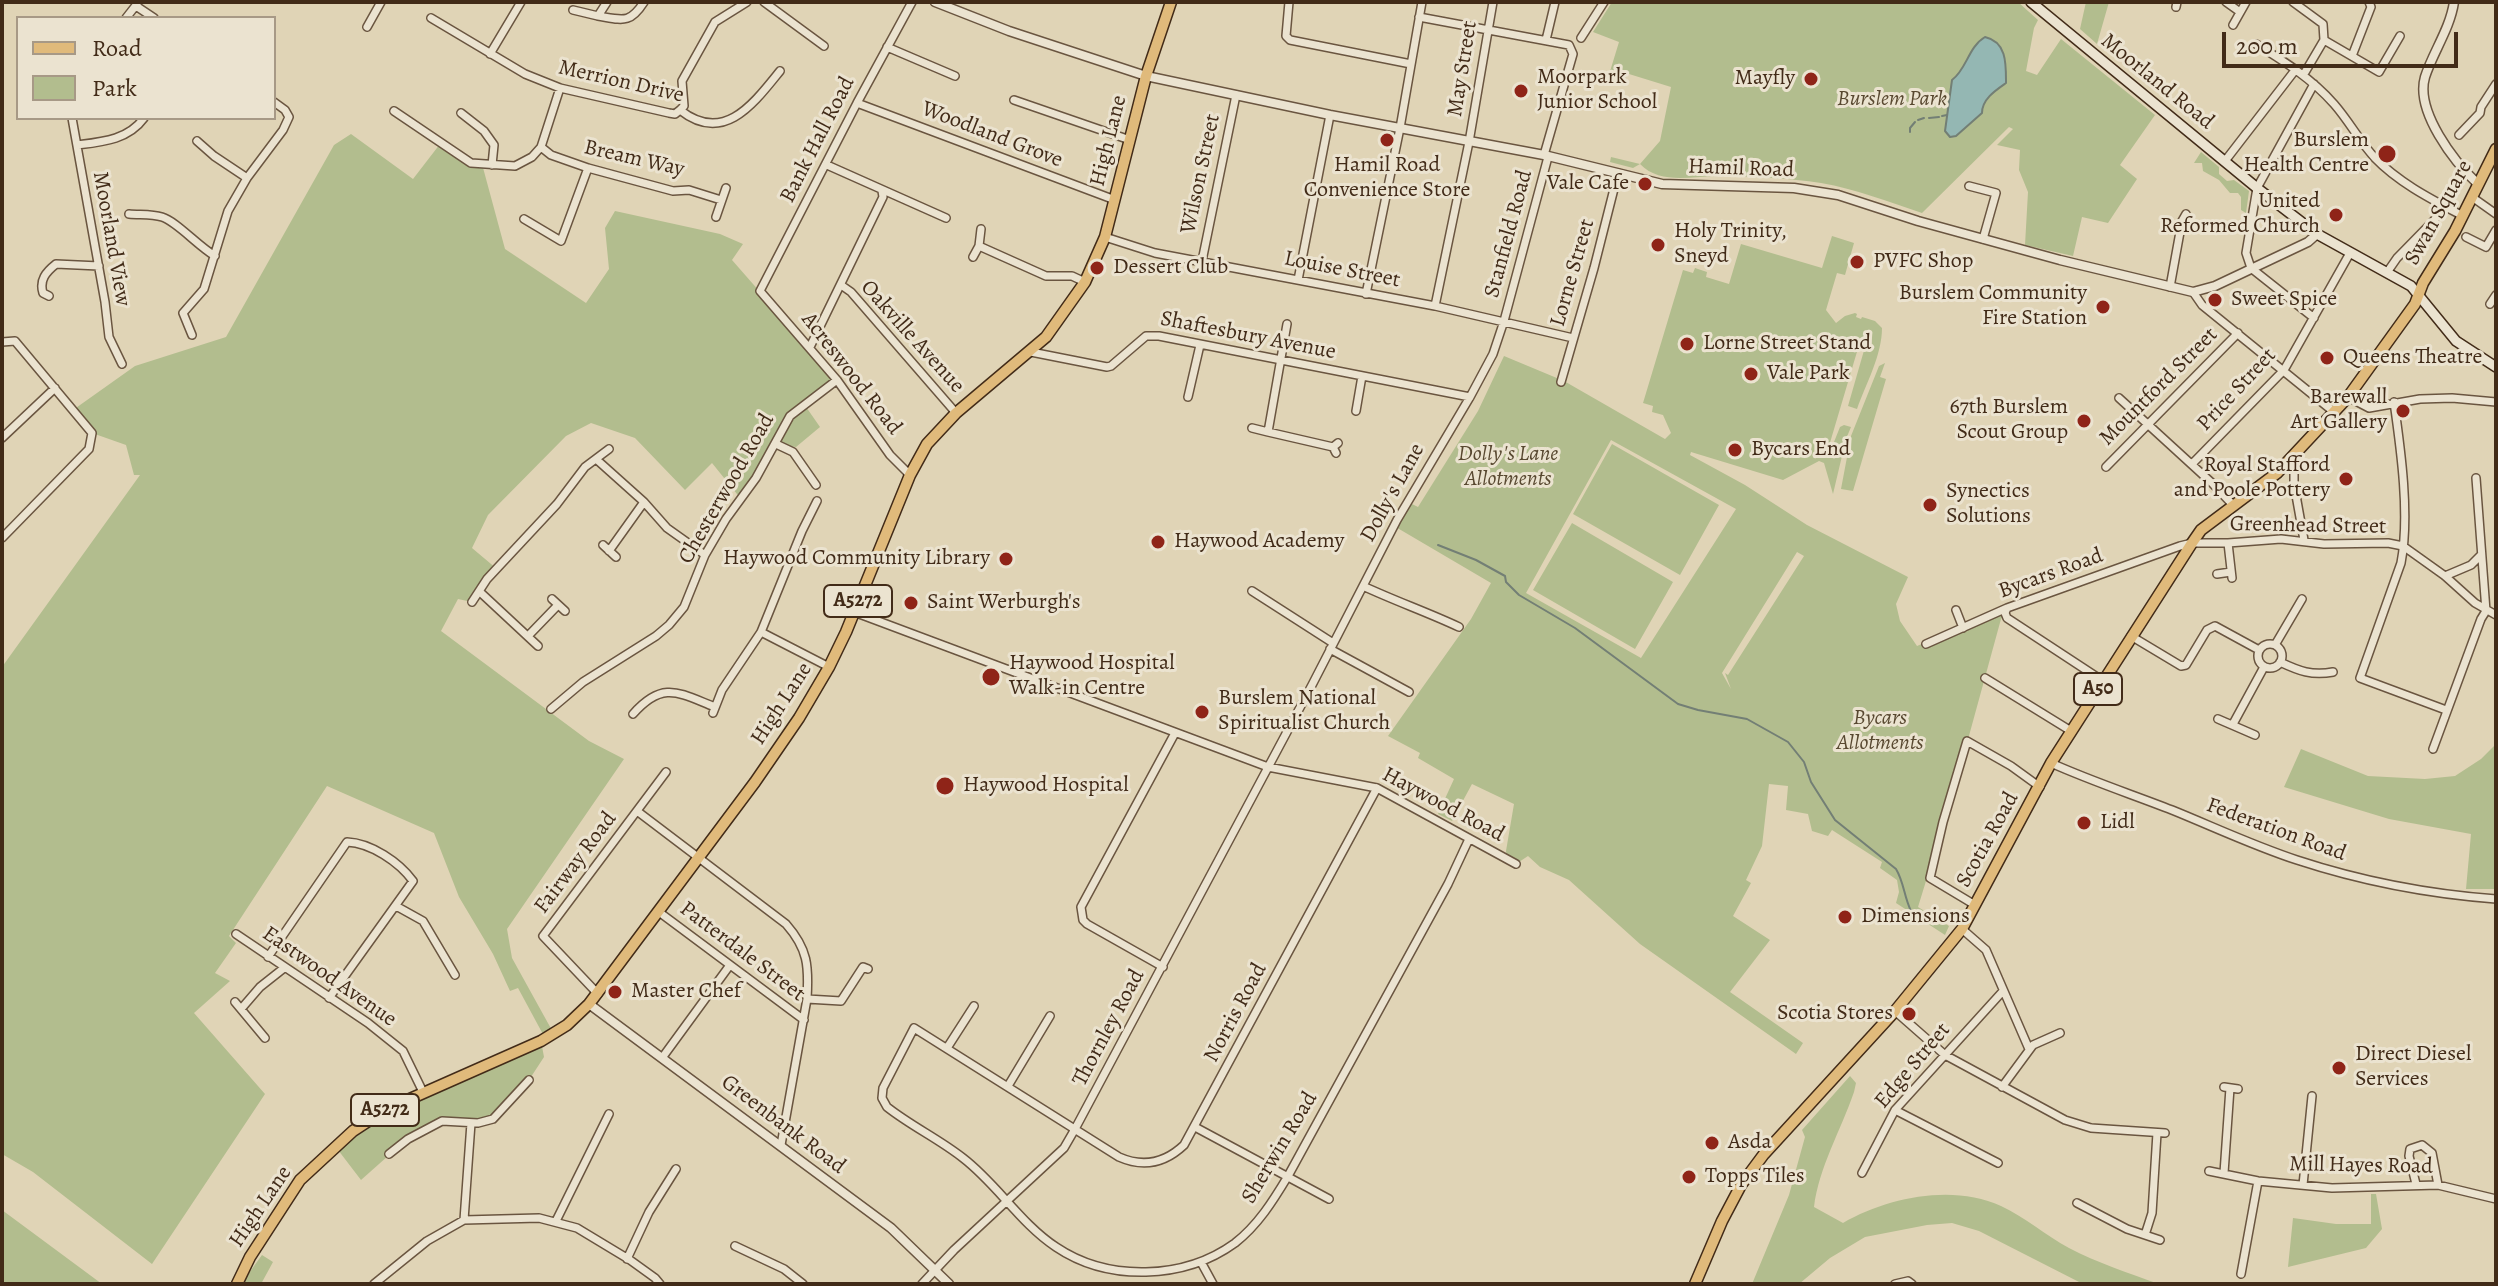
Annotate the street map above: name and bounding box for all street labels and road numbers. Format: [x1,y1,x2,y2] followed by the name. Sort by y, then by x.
[1442,19,1484,119] street label: May Street
[2095,28,2219,136] street label: Moorland Road
[556,55,686,109] street label: Merrion Drive
[775,73,861,207] street label: Bank Hall Road
[1085,93,1133,189] street label: High Lane
[918,96,1066,174] street label: Woodland Grove
[1175,112,1227,236] street label: Wilson Street
[581,135,687,183] street label: Bream Way
[1687,154,1795,184] street label: Hamil Road
[2399,156,2479,270] street label: Swan Square
[1479,167,1539,301] street label: Stanfield Road
[86,170,136,308] street label: Moorland View
[1545,216,1601,330] street label: Lorne Street
[1282,246,1402,294] street label: Louise Street
[854,275,970,399] street label: Oakville Avenue
[1158,306,1338,366] street label: Shaftesbury Avenue
[795,308,907,440] street label: Acreswood Road
[2094,322,2224,452] street label: Mountford Street
[2192,343,2282,437] street label: Price Street
[673,409,781,569] street label: Chesterwood Road
[1355,439,1431,547] street label: Dolly's Lane
[2230,511,2386,541] street label: Greenhead Street
[1995,543,2107,605] street label: Bycars Road
[824,585,892,617] road number: A5272
[746,658,818,750] street label: High Lane
[2074,673,2122,705] road number: A50
[1377,762,1509,848] street label: Haywood Road
[1951,788,2025,892] street label: Scotia Road
[2202,792,2350,868] street label: Federation Road
[529,807,623,919] street label: Fairway Road
[674,896,810,1008] street label: Patterdale Street
[257,921,401,1033] street label: Eastwood Avenue
[1199,959,1273,1067] street label: Norris Road
[1067,965,1151,1091] street label: Thornley Road
[1870,1018,1956,1114] street label: Edge Street
[716,1070,850,1180] street label: Greenbank Road
[1236,1087,1324,1209] street label: Sherwin Road
[351,1094,419,1126] road number: A5272
[2289,1152,2433,1180] street label: Mill Hayes Road
[224,1161,298,1253] street label: High Lane

